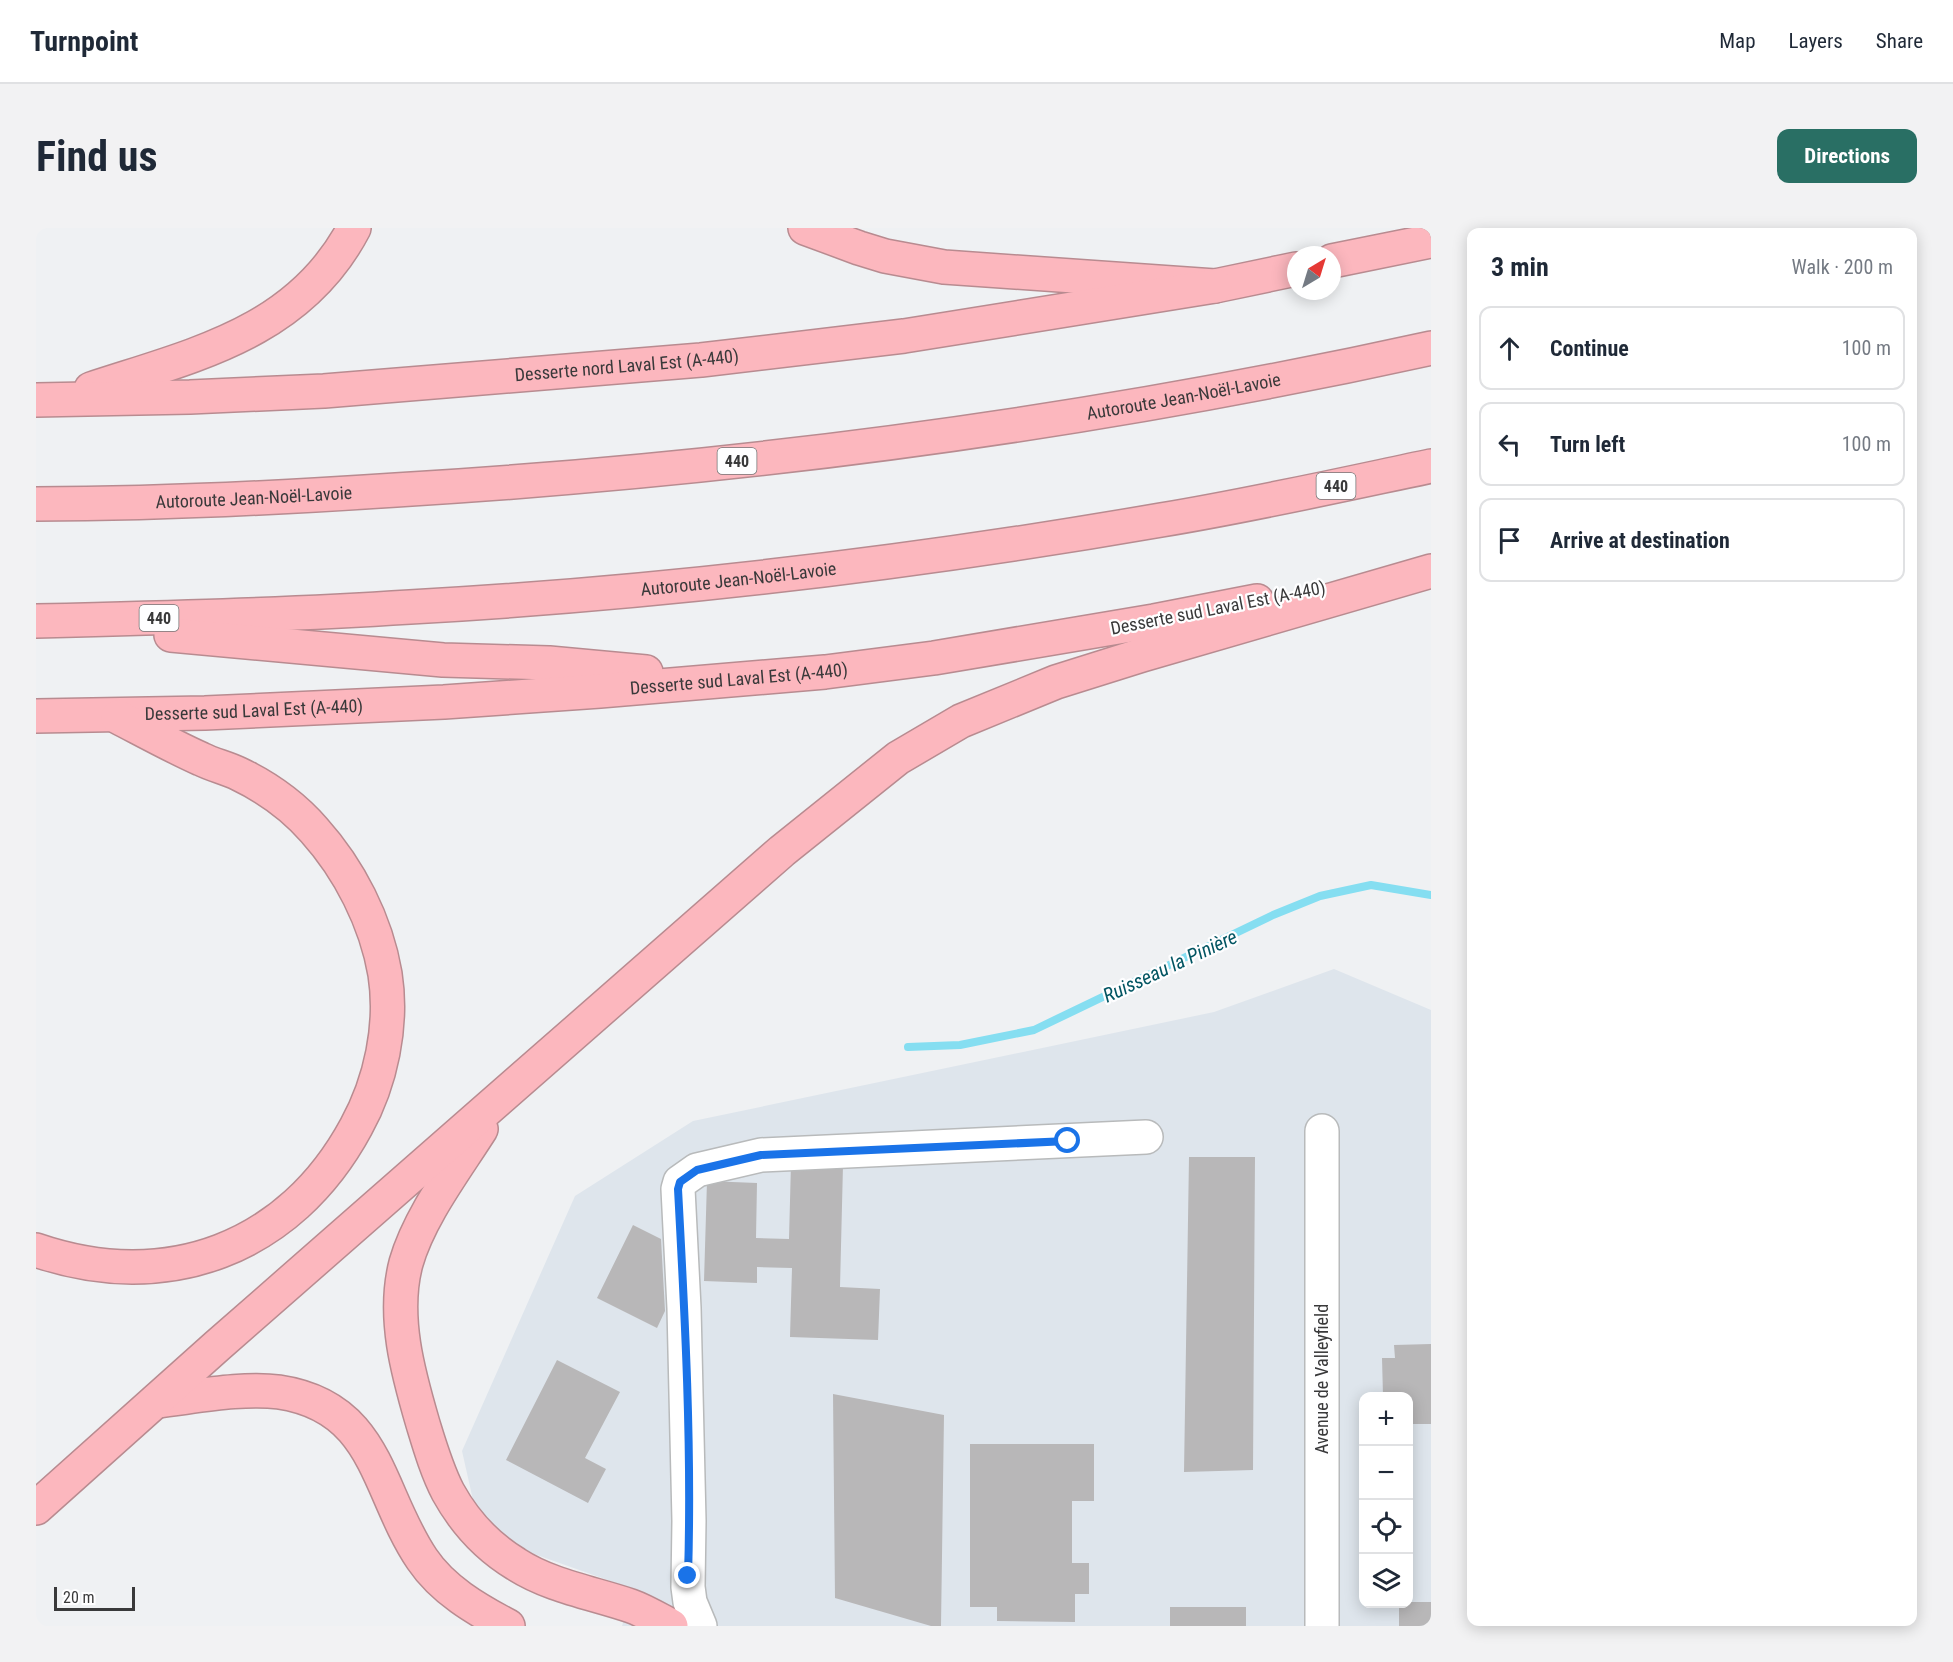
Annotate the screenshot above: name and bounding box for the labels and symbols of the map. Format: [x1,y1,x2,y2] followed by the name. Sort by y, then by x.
[1287,246,1341,300] north arrow
[514,345,740,385] street label: Desserte nord Laval Est (A-440)
[1085,368,1282,424] street label: Autoroute Jean-Noël-Lavoie
[718,448,756,474] road number: 440
[1316,473,1356,499] road number: 440
[155,482,353,512] street label: Autoroute Jean-Noël-Lavoie
[640,557,837,600] street label: Autoroute Jean-Noël-Lavoie
[1109,576,1327,640] street label: Desserte sud Laval Est (A-440)
[140,605,178,631] road number: 440
[629,658,849,698] street label: Desserte sud Laval Est (A-440)
[145,695,364,724] street label: Desserte sud Laval Est (A-440)
[1099,924,1241,1008] water label: Ruisseau la Pinière
[1054,1127,1080,1153] route start
[1311,1304,1332,1454] street label: Avenue de Valleyfield
[674,1562,700,1588] route end
[54,1584,135,1612] scale bar

